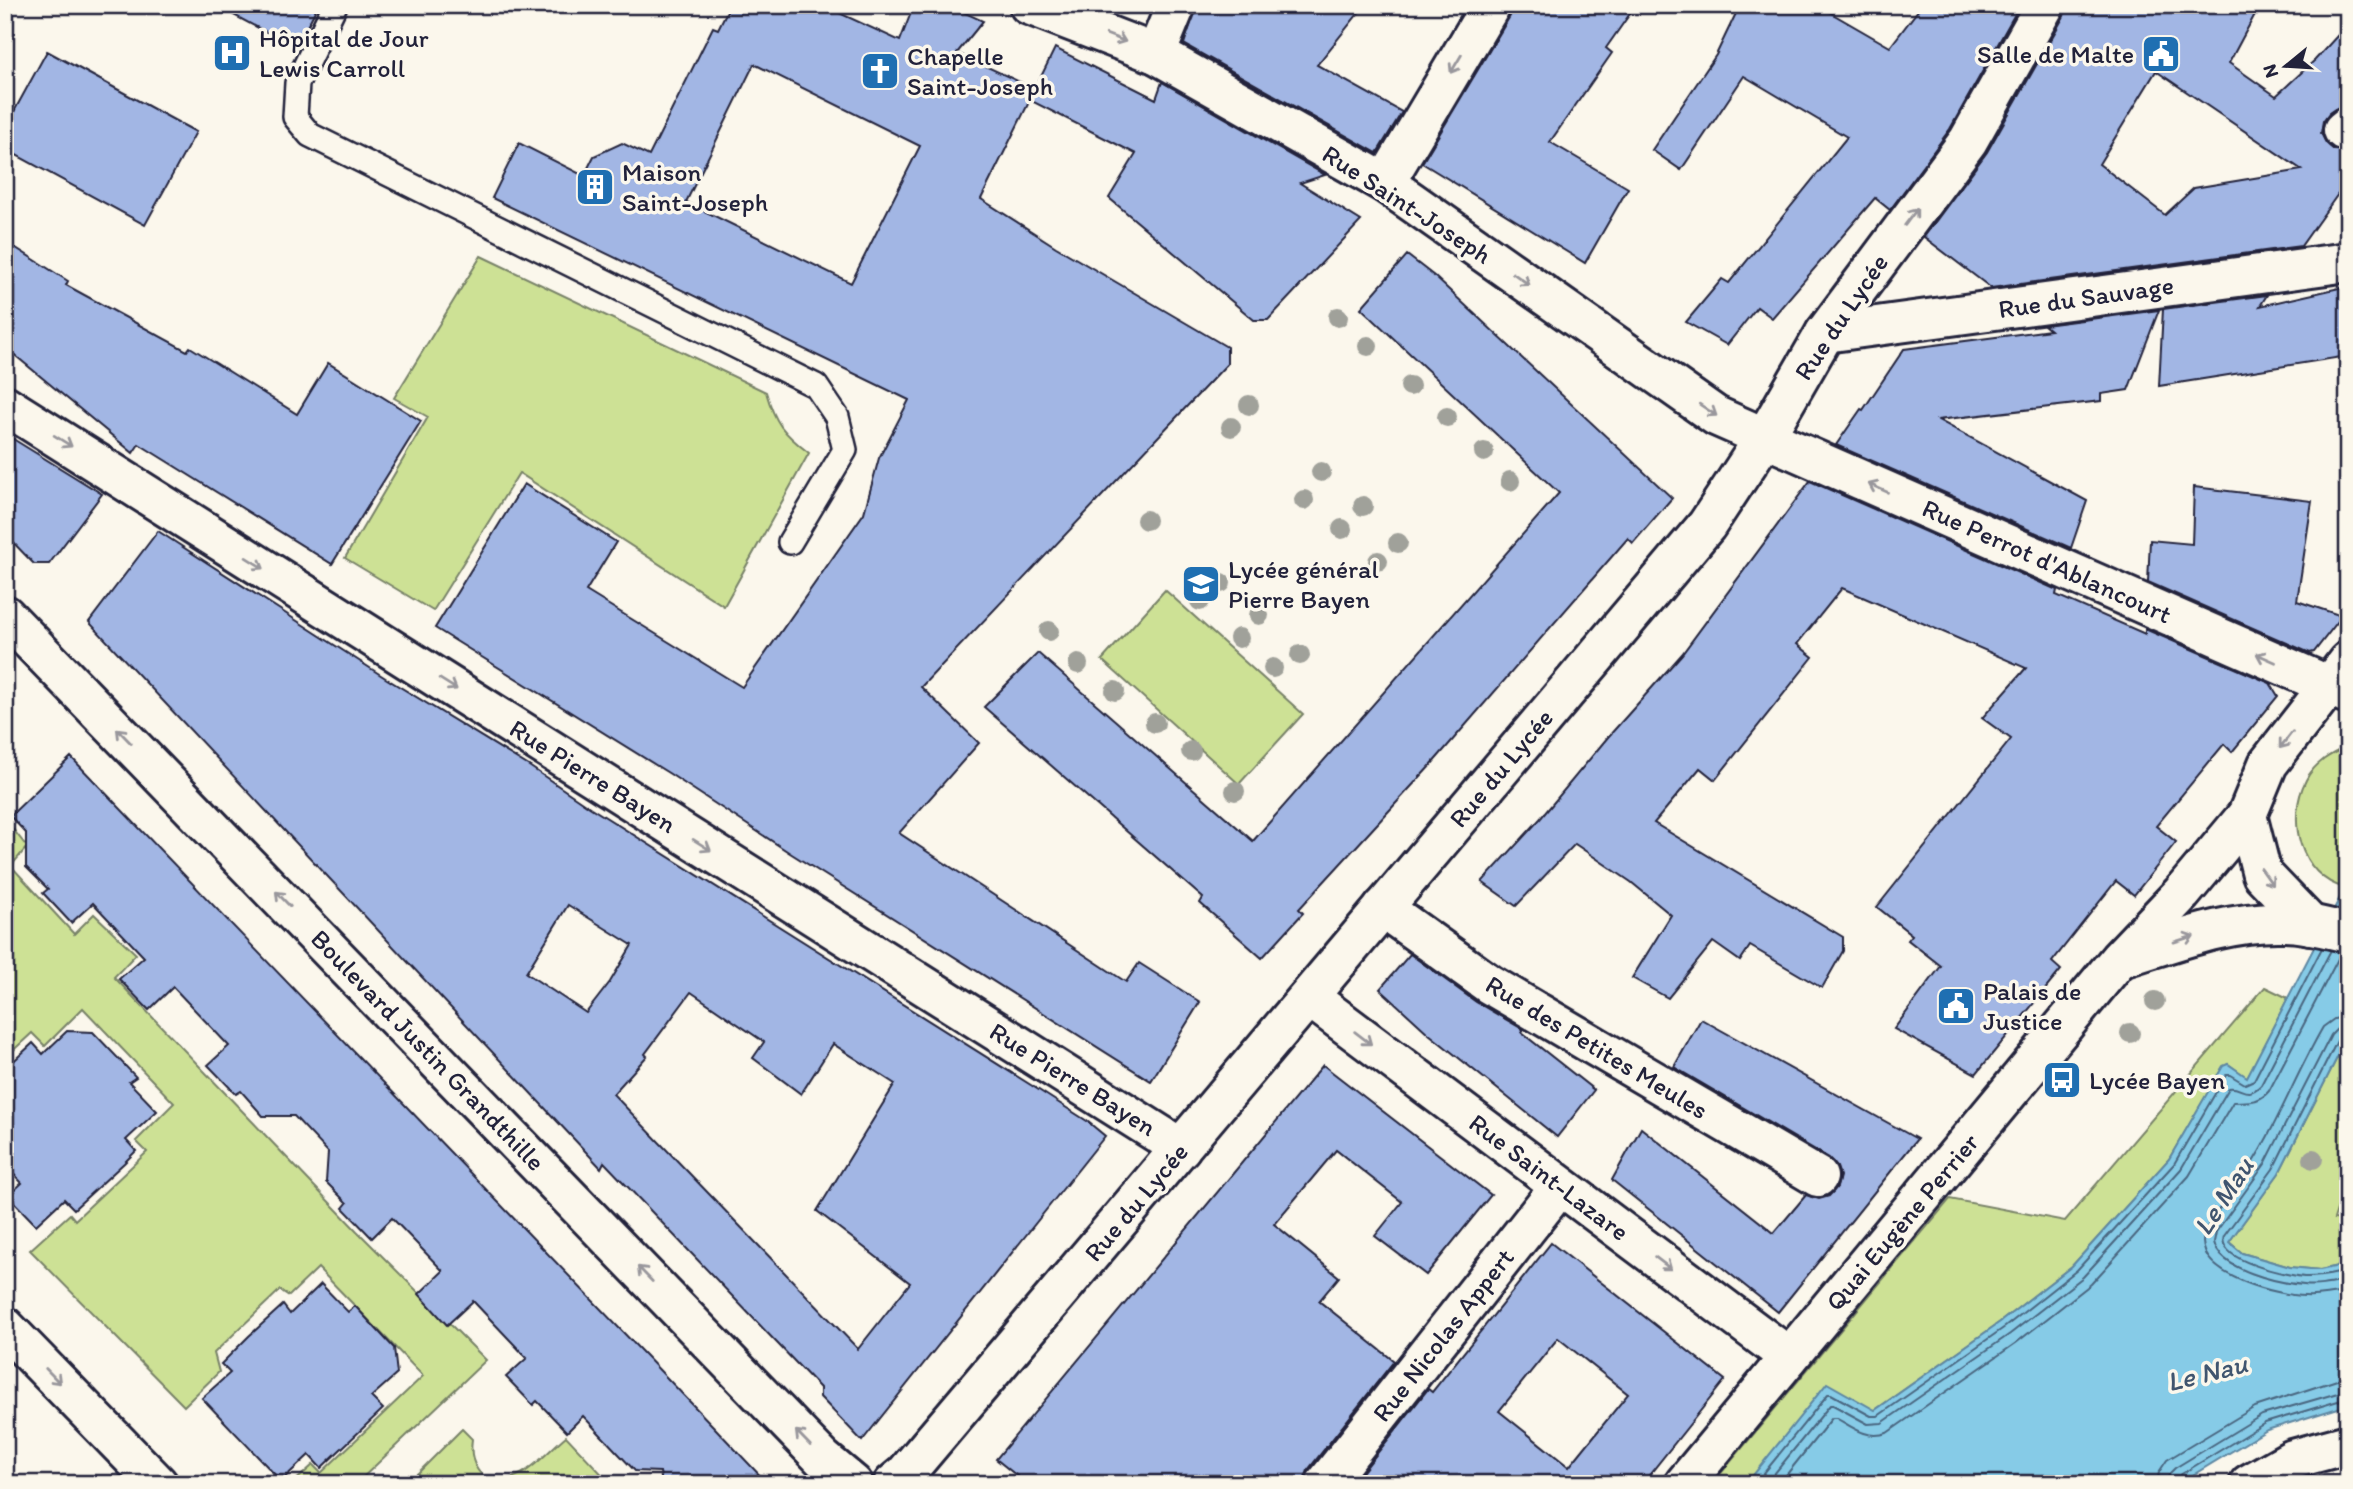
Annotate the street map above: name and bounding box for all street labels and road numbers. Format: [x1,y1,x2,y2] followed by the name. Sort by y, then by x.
[1316,137,1498,271] street label: Rue Saint-Joseph
[1787,248,1895,386] street label: Rue du Lycée
[1996,269,2176,325] street label: Rue du Sauvage
[1917,492,2177,630] street label: Rue Perrot d'Ablancourt
[1442,702,1560,834] street label: Rue du Lycée
[504,712,682,840] street label: Rue Pierre Bayen
[304,923,552,1177] street label: Boulevard Justin Grandthille
[1480,968,1714,1126] street label: Rue des Petites Meules
[984,1015,1162,1143] street label: Rue Pierre Bayen
[1463,1106,1635,1248] street label: Rue Saint-Lazare
[1818,1127,1986,1317] street label: Quai Eugène Perrier
[1077,1136,1195,1268] street label: Rue du Lycée
[1365,1242,1521,1428] street label: Rue Nicolas Appert

